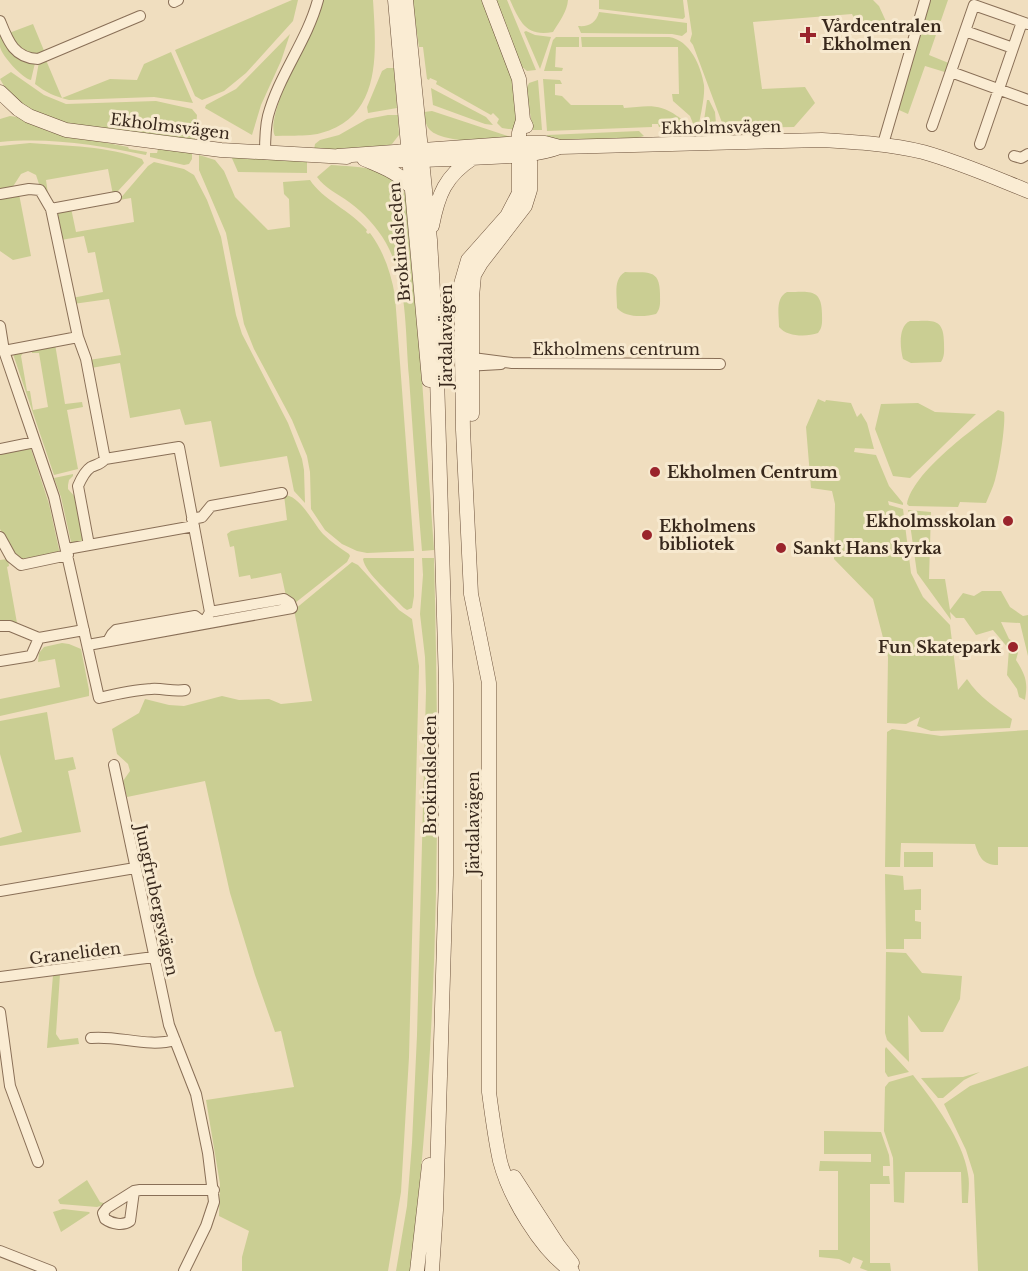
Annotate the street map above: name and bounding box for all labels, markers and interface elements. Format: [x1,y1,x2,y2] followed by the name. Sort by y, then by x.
[821,16,942,54] place label: Vårdcentralen Ekholmen
[799,26,817,44] marker: Vårdcentralen Ekholmen
[109,109,231,143] street label: Ekholmsvägen
[661,116,781,138] street label: Ekholmsvägen
[384,181,414,303] street label: Brokindsleden
[436,284,456,390] street label: Järdalavägen
[532,339,700,359] street label: Ekholmens centrum
[667,462,838,482] place label: Ekholmen Centrum
[648,465,662,479] marker: Ekholmen Centrum
[866,511,996,531] place label: Ekholmsskolan
[1001,514,1015,528] marker: Ekholmsskolan
[658,516,756,554] place label: Ekholmens bibliotek
[640,528,654,542] marker: Ekholmens bibliotek
[793,538,942,558] place label: Sankt Hans kyrka
[774,541,788,555] marker: Sankt Hans kyrka
[878,637,1001,657] place label: Fun Skatepark
[1006,640,1020,654] marker: Fun Skatepark
[420,715,440,835] street label: Brokindsleden
[463,771,483,877] street label: Järdalavägen
[131,820,183,978] street label: Jungfrubergsvägen
[28,937,122,969] street label: Graneliden

